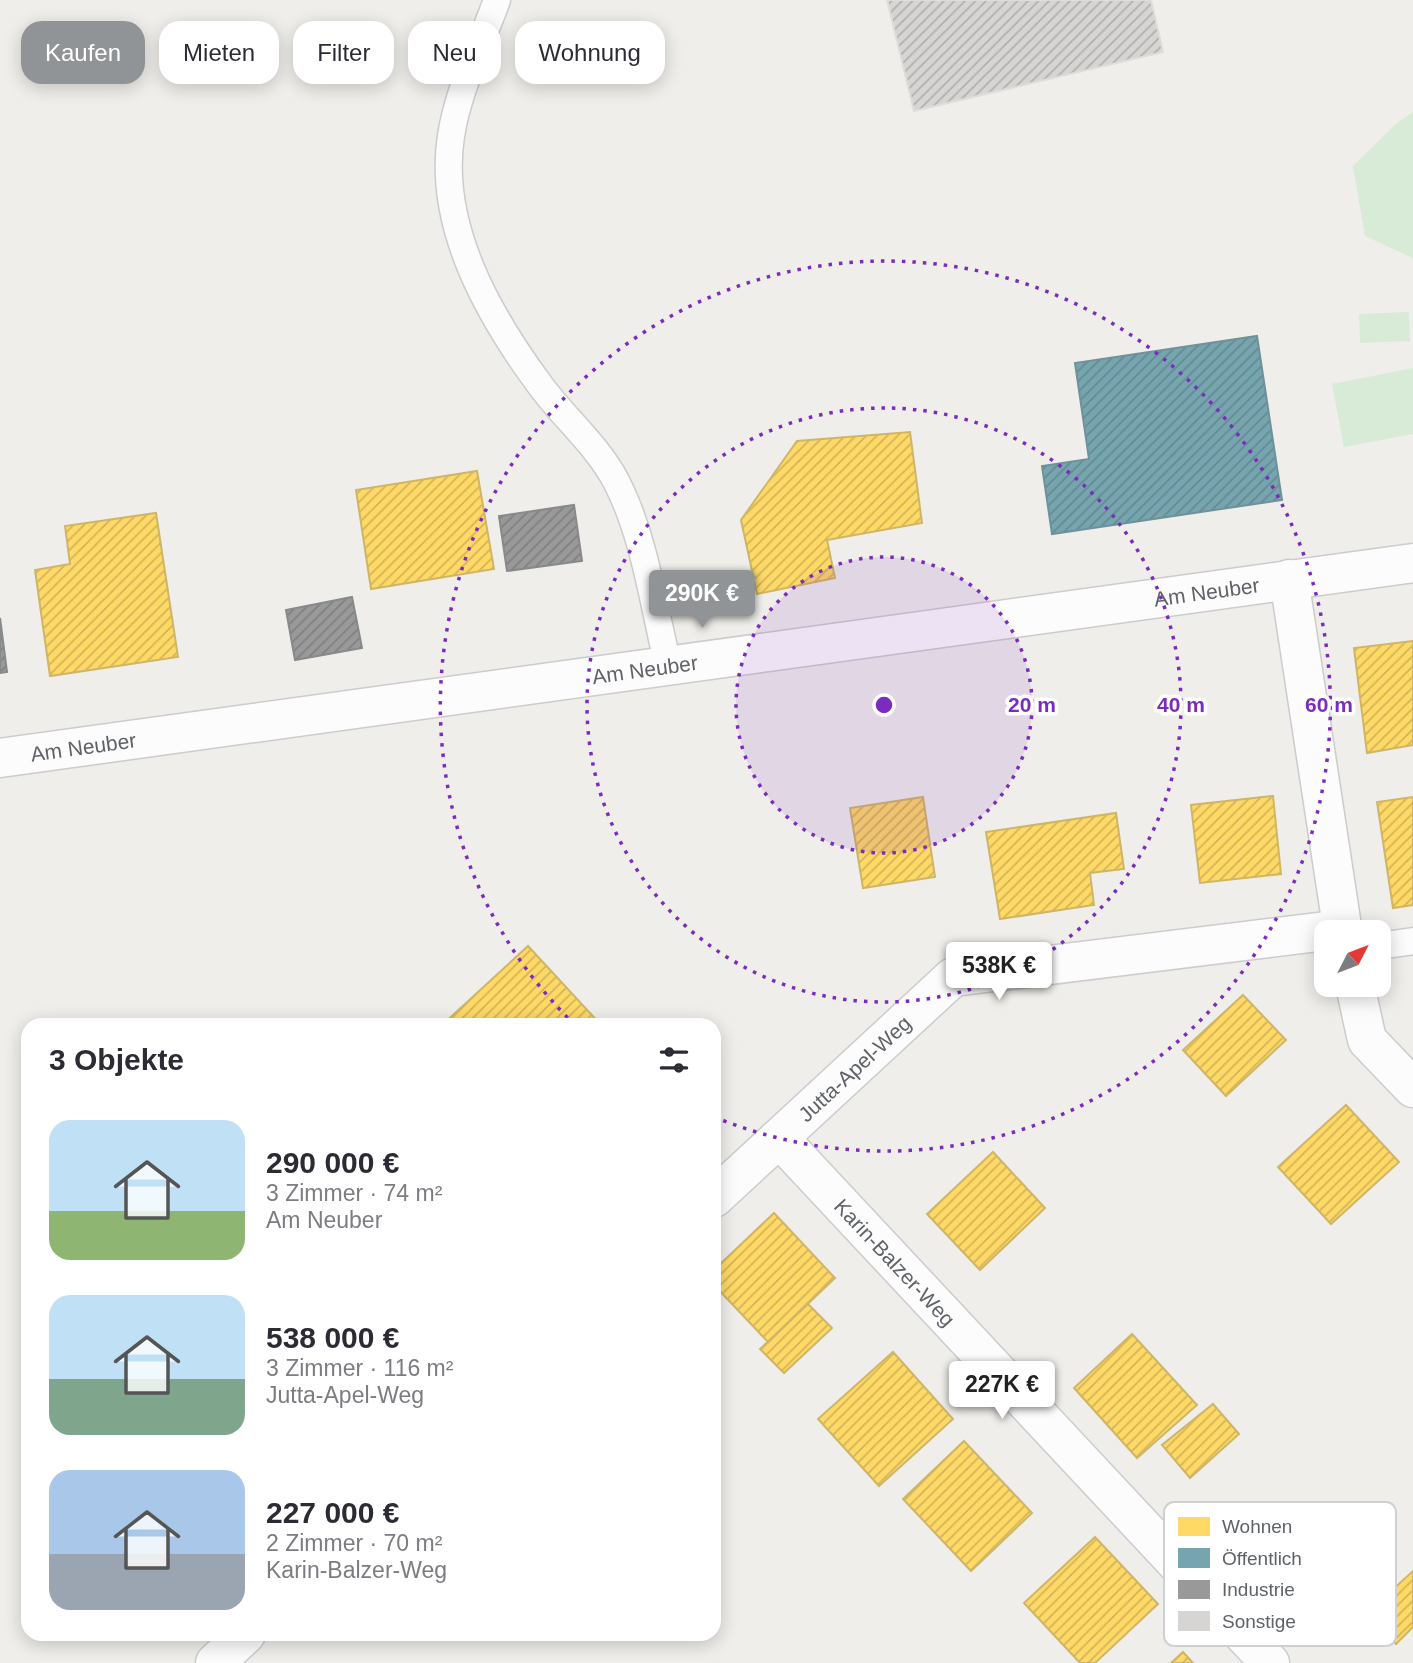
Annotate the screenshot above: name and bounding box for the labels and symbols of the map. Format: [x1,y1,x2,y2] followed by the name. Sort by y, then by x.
[645,570,759,630] pin: 290K €
[1152,573,1261,610] street label: Am Neuber
[591,650,699,688] street label: Am Neuber
[872,693,896,717] centre of rings
[1008,693,1056,716] text: 20 m
[1157,693,1205,716] text: 40 m
[1305,693,1353,716] text: 60 m
[29,728,137,765] street label: Am Neuber
[1314,920,1391,998] north arrow
[942,942,1056,1002] pin: 538K €
[793,1011,915,1126] street label: Jutta-Apel-Weg
[830,1194,960,1330] street label: Karin-Balzer-Weg
[945,1362,1059,1421] pin: 227K €
[1164,1502,1396,1646] legend
[1222,1516,1292,1537] text: Wohnen
[1222,1548,1302,1569] text: Öffentlich
[1222,1579,1295,1600] text: Industrie
[1222,1611,1296,1632] text: Sonstige

